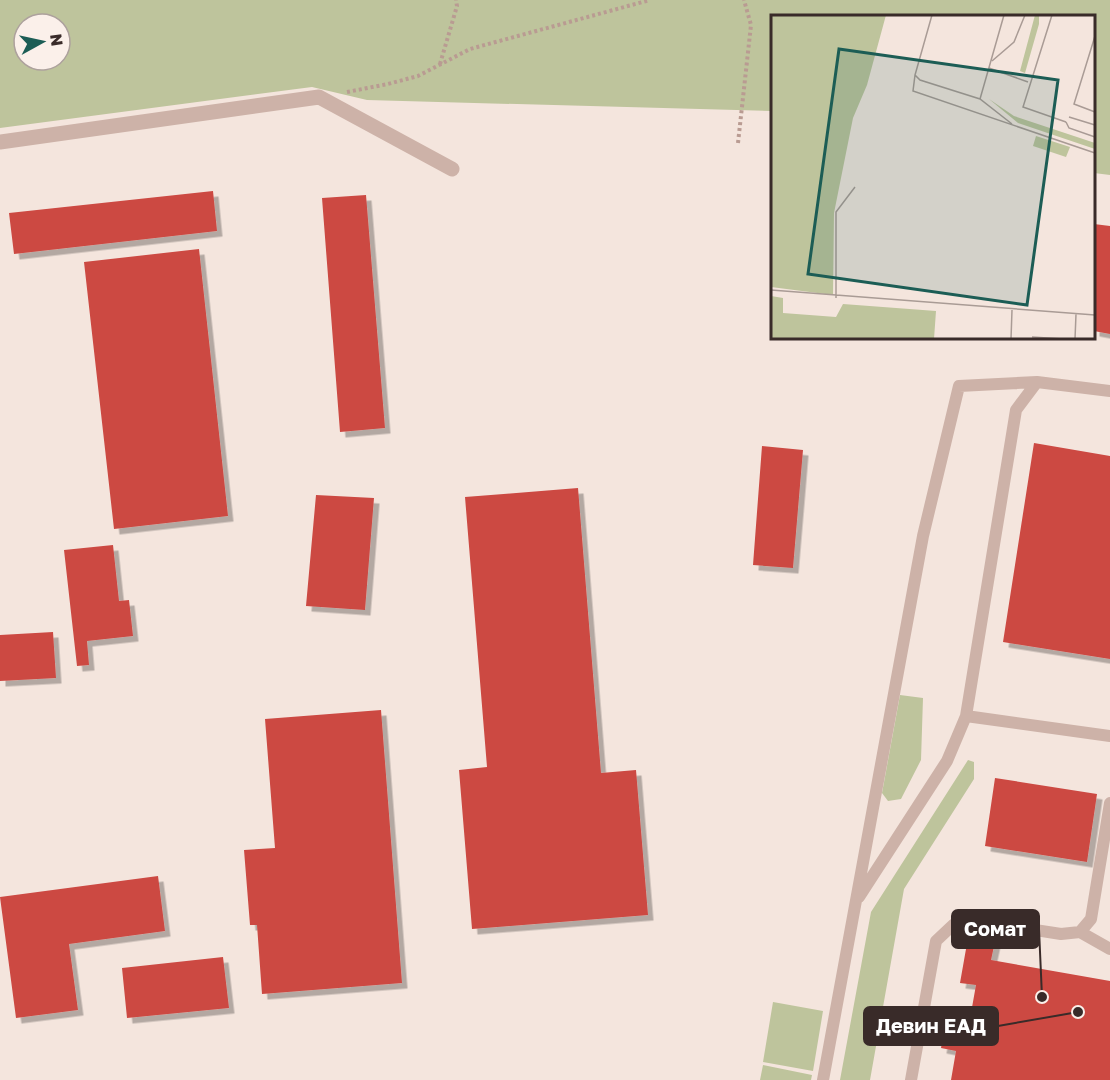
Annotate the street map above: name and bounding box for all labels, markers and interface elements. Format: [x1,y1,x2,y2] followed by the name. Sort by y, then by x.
[12,12,72,72] north arrow
[771,15,1095,339] inset map
[46,32,68,47] text: N
[952,910,1039,948] callout: Сомат
[964,916,1026,940] text: Сомат
[864,1007,998,1045] callout: Девин ЕАД
[876,1013,986,1037] text: Девин ЕАД

